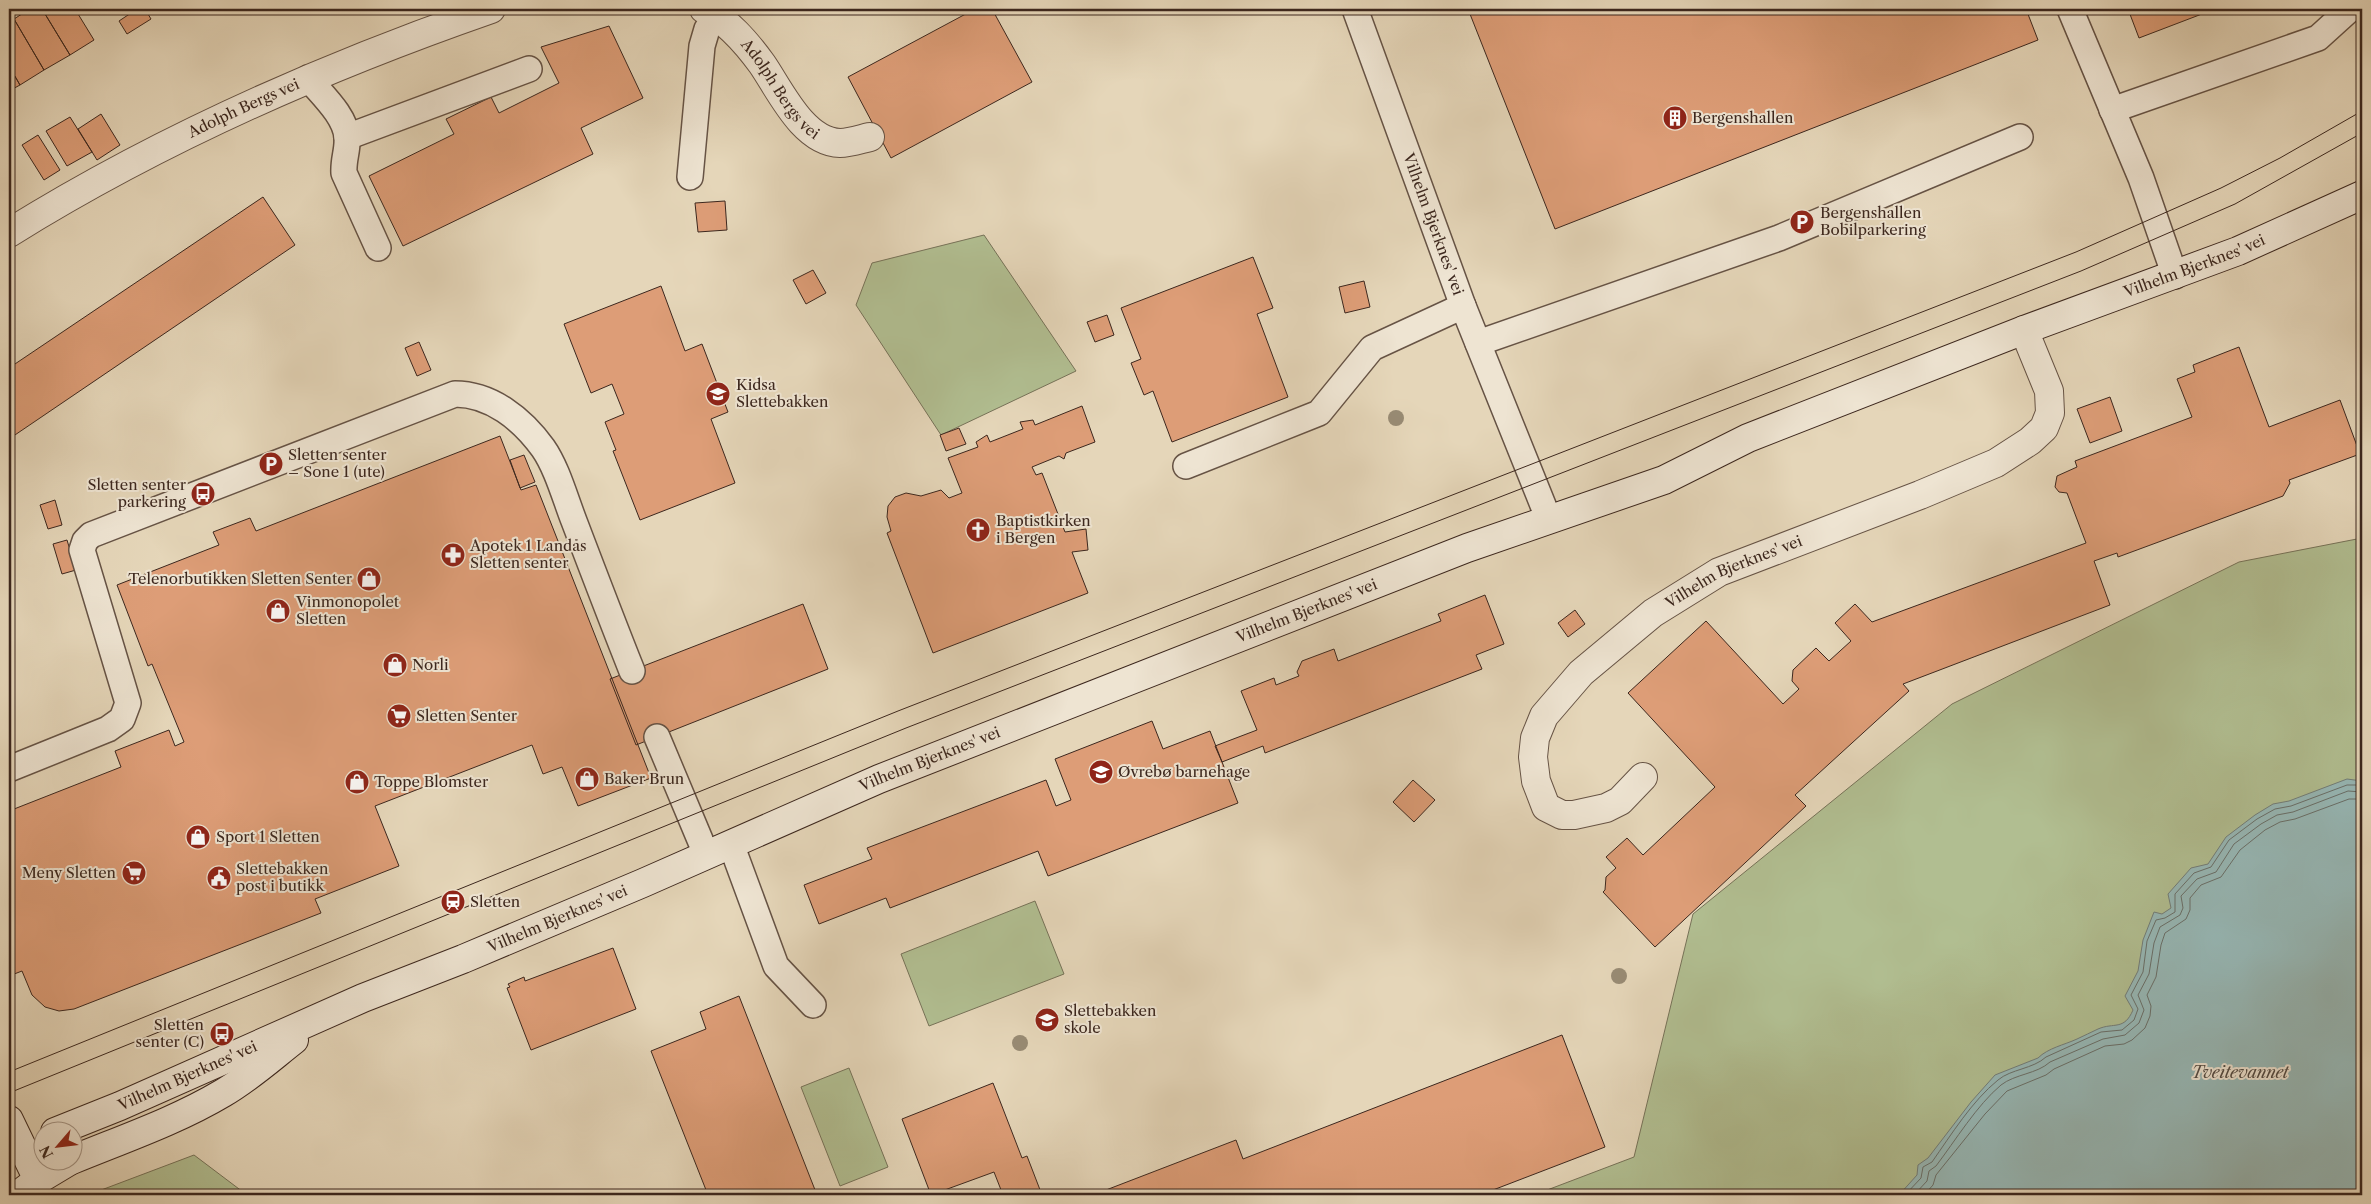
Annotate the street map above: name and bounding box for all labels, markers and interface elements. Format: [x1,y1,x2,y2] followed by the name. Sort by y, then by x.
[737,34,824,143] street label: Adolph Bergs vei
[184,74,302,142] street label: Adolph Bergs vei
[1662,105,1688,131] building icon: Bergenshallen
[1692,108,1794,127] place label: Bergenshallen
[1399,149,1468,298] street label: Vilhelm Bjerknes' vei
[1820,203,1926,239] place label: Bergenshallen Bobilparkering
[1789,209,1815,235] parking icon: Bergenshallen Bobilparkering
[2120,230,2268,302] street label: Vilhelm Bjerknes' vei
[736,375,829,411] place label: Kidsa Slettebakken
[705,381,731,407] school or university icon: Kidsa Slettebakken
[288,445,387,481] place label: Sletten senter – Sone 1 (ute)
[258,451,284,477] parking icon: Sletten senter – Sone 1 (ute)
[87,475,187,511] place label: Sletten senter parkering
[190,481,216,507] bus stop icon: Sletten senter parkering
[996,511,1091,547] place label: Baptistkirken i Bergen
[965,517,991,543] church icon: Baptistkirken i Bergen
[1661,531,1805,613] street label: Vilhelm Bjerknes' vei
[469,536,587,572] place label: Apotek 1 Landås Sletten senter
[440,542,466,568] pharmacy icon: Apotek 1 Landås Sletten senter
[356,566,382,592] shop icon: Telenorbutikken Sletten Senter
[128,569,353,588] place label: Telenorbutikken Sletten Senter
[1232,574,1380,647] street label: Vilhelm Bjerknes' vei
[295,592,400,628] place label: Vinmonopolet Sletten
[265,598,291,624] shop icon: Vinmonopolet Sletten
[382,652,408,678] shop icon: Norli
[412,655,449,674] place label: Norli
[386,703,412,729] supermarket icon: Sletten Senter
[416,706,518,725] place label: Sletten Senter
[855,722,1003,796] street label: Vilhelm Bjerknes' vei
[1088,759,1114,785] school or university icon: Øvrebø barnehage
[1118,762,1250,781] place label: Øvrebø barnehage
[574,766,600,792] shop icon: Baker Brun
[344,769,370,795] shop icon: Toppe Blomster
[604,769,685,788] place label: Baker Brun
[374,772,489,791] place label: Toppe Blomster
[185,824,211,850] shop icon: Sport 1 Sletten
[216,827,320,846] place label: Sport 1 Sletten
[236,859,329,895] place label: Slettebakken post i butikk
[121,860,147,886] supermarket icon: Meny Sletten
[22,863,117,882] place label: Meny Sletten
[206,865,232,891] public building icon: Slettebakken post i butikk
[484,881,631,957] street label: Vilhelm Bjerknes' vei
[440,889,466,915] station icon: Sletten
[470,892,521,911] place label: Sletten
[1064,1001,1157,1037] place label: Slettebakken skole
[1034,1007,1060,1033] school or university icon: Slettebakken skole
[136,1015,205,1051] place label: Sletten senter (C)
[209,1021,235,1047] bus stop icon: Sletten senter (C)
[114,1036,260,1115] street label: Vilhelm Bjerknes' vei
[2192,1062,2290,1082] water label: Tveitevannet
[32,1122,82,1172] north arrow
[36,1143,57,1162] text: N

